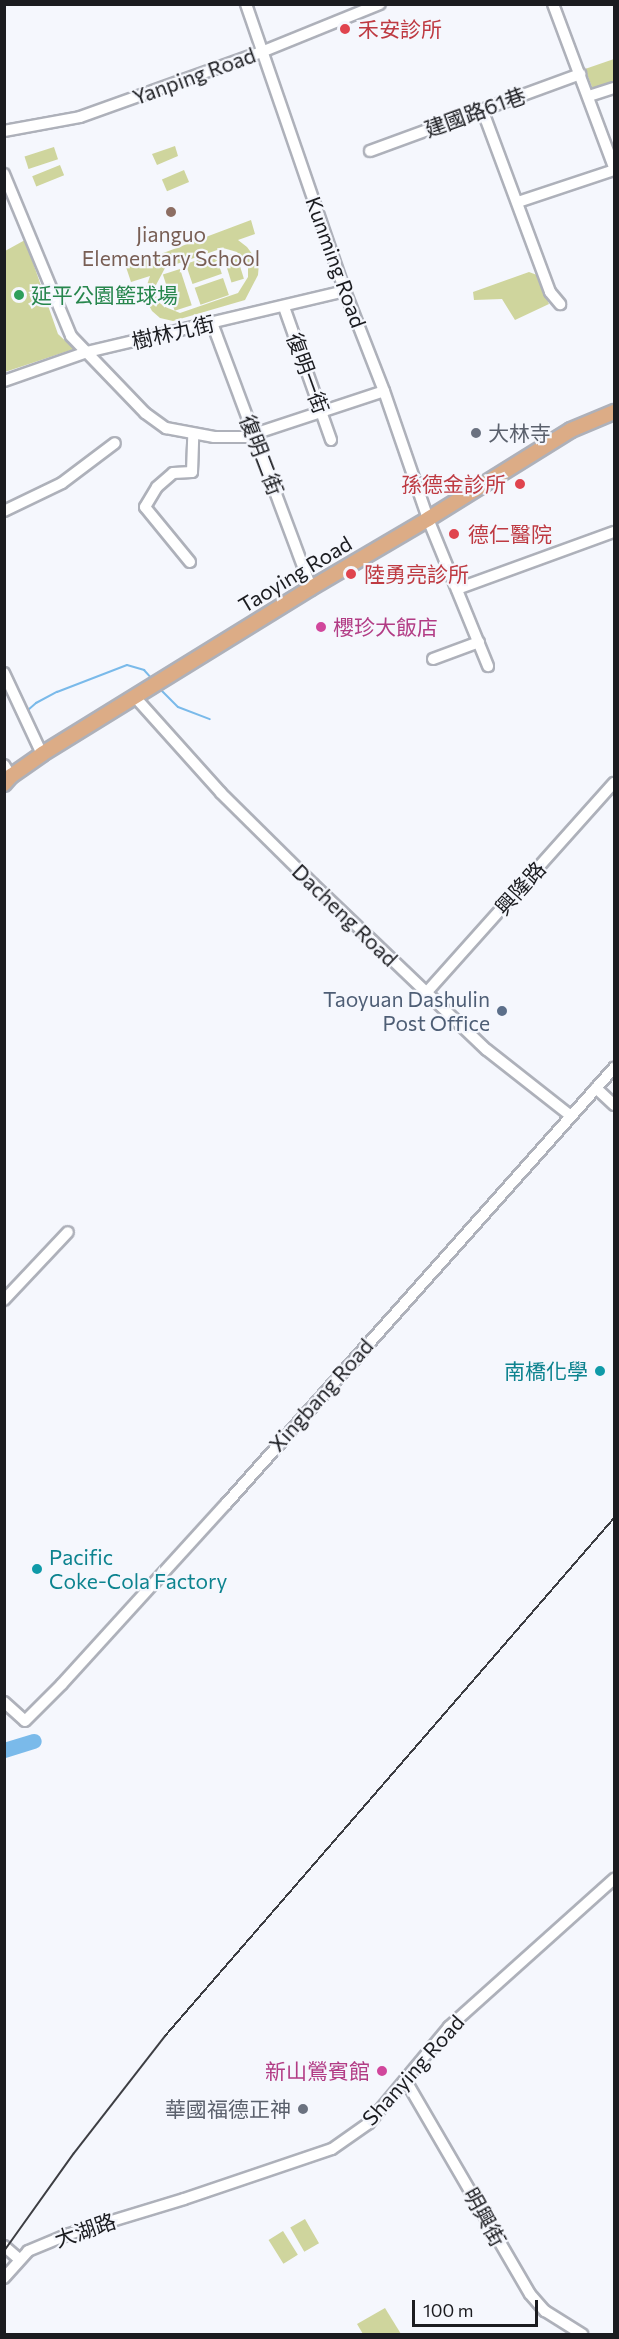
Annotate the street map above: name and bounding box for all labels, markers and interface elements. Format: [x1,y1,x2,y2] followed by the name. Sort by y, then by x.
[358,16,442,42] place label: 禾安診所
[336,20,354,38] marker: 禾安診所
[129,42,259,110] street label: Yanping Road
[421,82,529,142] street label: 建國路61巷
[301,193,371,331] street label: Kunming Road
[164,205,178,219] marker: Jianguo Elementary School
[82,221,260,271] place label: Jianguo Elementary School
[31,282,178,308] place label: 延平公園籃球場
[12,288,26,302] marker: 延平公園籃球場
[129,310,217,354] street label: 樹林九街
[282,329,334,417] street label: 復明一街
[235,411,289,499] street label: 復明二街
[488,420,551,446] place label: 大林寺
[469,426,483,440] marker: 大林寺
[401,471,506,497] place label: 孫德金診所
[511,475,529,493] marker: 孫德金診所
[468,521,552,547] place label: 德仁醫院
[445,525,463,543] marker: 德仁醫院
[234,530,356,618] street label: Taoying Road
[364,561,469,587] place label: 陸勇亮診所
[342,565,360,583] marker: 陸勇亮診所
[333,614,438,640] place label: 櫻珍大飯店
[314,620,328,634] marker: 櫻珍大飯店
[490,856,550,920] street label: 興隆路
[287,859,403,971] street label: Dacheng Road
[323,986,490,1036] place label: Taoyuan Dashulin Post Office
[495,1004,509,1018] marker: Taoyuan Dashulin Post Office
[264,1333,378,1457] street label: Xingbang Road
[504,1358,588,1384] place label: 南橋化學
[593,1364,607,1378] marker: 南橋化學
[49,1544,227,1594] place label: Pacific Coke-Cola Factory
[30,1562,44,1576] marker: Pacific Coke-Cola Factory
[357,2010,469,2130] street label: Shanying Road
[265,2058,370,2084] place label: 新山鶯賓館
[375,2064,389,2078] marker: 新山鶯賓館
[165,2096,291,2122] place label: 華國福德正神
[296,2102,310,2116] marker: 華國福德正神
[459,2183,511,2251] street label: 明興街
[51,2208,119,2252] street label: 大湖路
[415,2288,541,2326] scale bar
[423,2299,473,2321] text: 100 m

